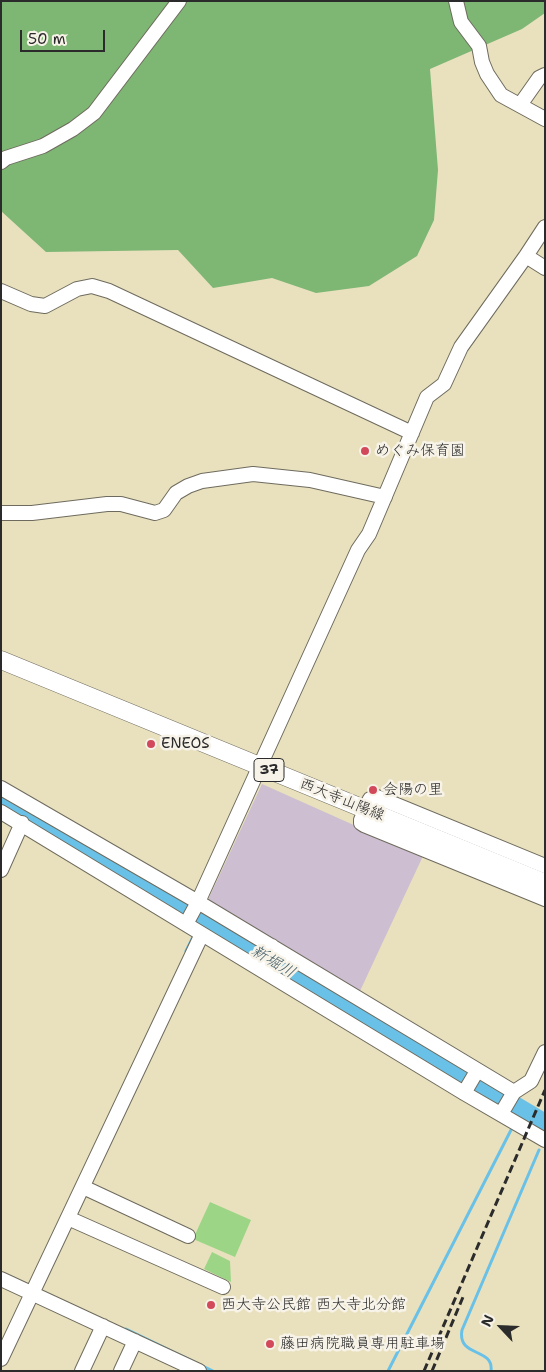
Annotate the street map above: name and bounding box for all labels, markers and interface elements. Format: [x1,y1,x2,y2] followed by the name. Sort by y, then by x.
[22,20,108,52] scale bar
[28,29,66,49] text: 50 m
[375,442,465,460] place label: めぐみ保育園
[359,445,371,457] marker: めぐみ保育園
[161,735,209,753] place label: ENEOS
[145,738,157,750] marker: ENEOS
[254,758,284,782] road number: 37
[297,775,387,825] street label: 西大寺山陽線
[383,781,443,799] place label: 会陽の里
[367,784,379,796] marker: 会陽の里
[247,941,299,983] water label: 新堀川
[221,1296,406,1314] place label: 西大寺公民館 西大寺北分館
[205,1299,217,1311] marker: 西大寺公民館 西大寺北分館
[476,1302,526,1352] north arrow
[477,1312,498,1329] text: N
[280,1335,445,1353] place label: 藤田病院職員専用駐車場
[264,1338,276,1350] marker: 藤田病院職員専用駐車場

